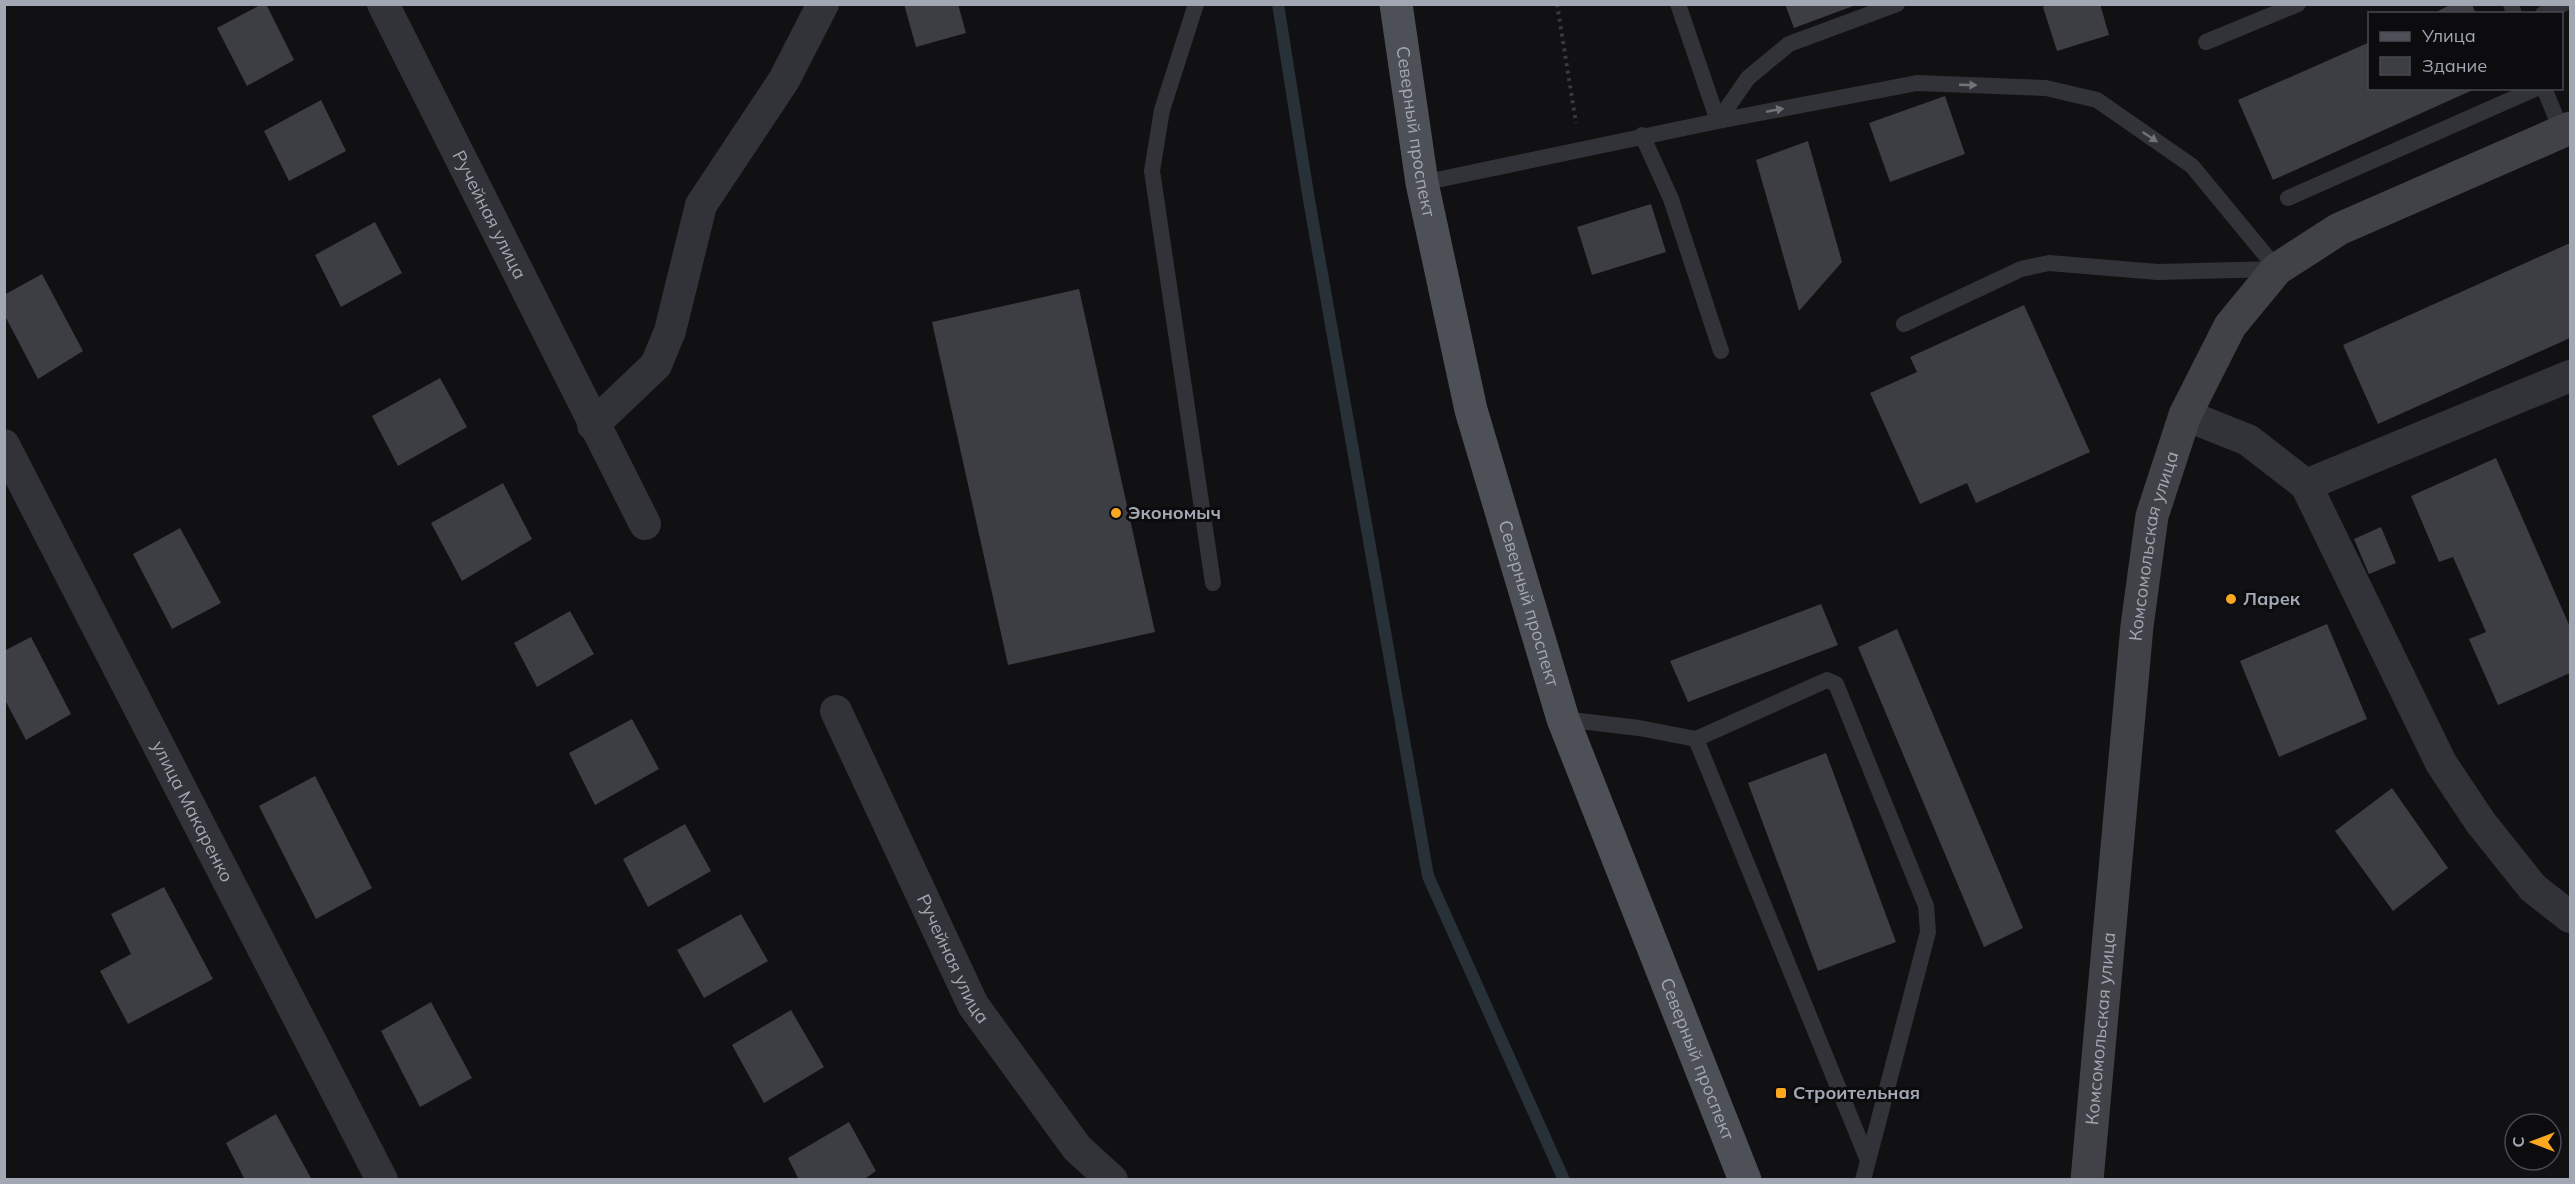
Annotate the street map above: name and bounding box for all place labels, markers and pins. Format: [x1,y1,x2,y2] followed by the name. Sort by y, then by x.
[1128,501,1221,524] place label: Экономыч
[1109,506,1123,520] marker: Экономыч
[2243,587,2301,610] place label: Ларек
[2224,592,2238,606] marker: Ларек
[1793,1081,1920,1104] place label: Строительная
[1774,1086,1788,1100] marker: Строительная

